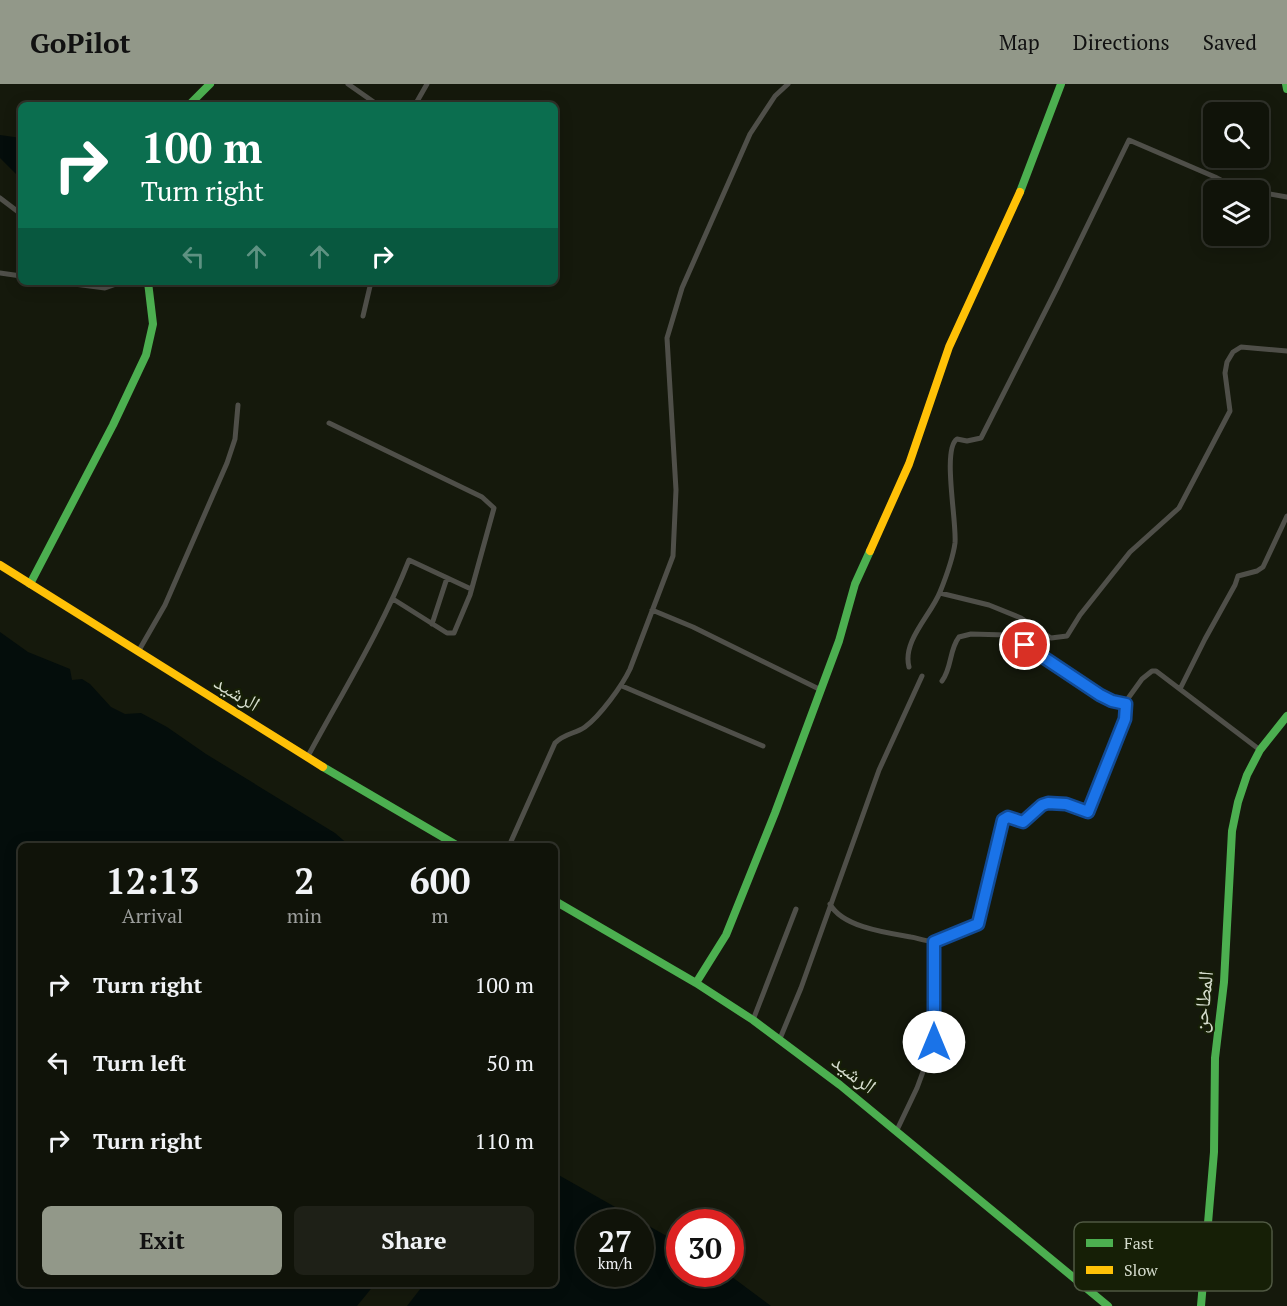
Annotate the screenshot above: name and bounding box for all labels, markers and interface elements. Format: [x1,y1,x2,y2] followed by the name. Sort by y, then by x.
[30,24,131,61] text: GoPilot
[999,28,1040,56] text: Map
[1073,28,1170,56] text: Directions
[1203,28,1257,56] text: Saved
[1203,102,1269,246] map controls
[1203,102,1269,168] button: search
[141,119,262,175] text: 100 m
[42,126,120,204] icon: right
[141,173,264,209] text: Turn right
[1203,180,1269,246] button: layers
[177,240,210,273] icon: left
[240,240,273,273] icon: ahead
[303,240,336,273] icon: ahead
[366,240,399,273] icon: right
[999,619,1050,670] pin
[1008,628,1041,661] icon: arrive
[209,667,266,717] street label: الرشيد
[106,857,199,904] text: 12:13
[294,857,315,904] text: 2
[409,857,470,904] text: 600
[122,902,183,929] text: Arrival
[287,902,322,929] text: min
[431,902,449,929] text: m
[42,968,75,1001] icon: right
[1185,969,1219,1034] street label: المطاحن
[93,970,202,999] text: Turn right
[474,970,534,999] text: 100 m
[902,1010,966,1074] position arrow
[42,1046,75,1079] icon: left
[827,1047,883,1099] street label: الرشيد
[93,1048,186,1077] text: Turn left
[486,1048,534,1077] text: 50 m
[42,1124,75,1157] icon: right
[93,1126,202,1155] text: Turn right
[474,1126,534,1155] text: 110 m
[42,1206,282,1275] button: Exit
[294,1206,534,1275] button: Share
[666,1209,744,1287] speed limit sign: 30
[598,1221,632,1261] text: 27
[1074,1222,1272,1291] legend
[1124,1232,1154,1254] text: Fast
[598,1253,632,1273] text: km/h
[1124,1259,1158,1281] text: Slow

